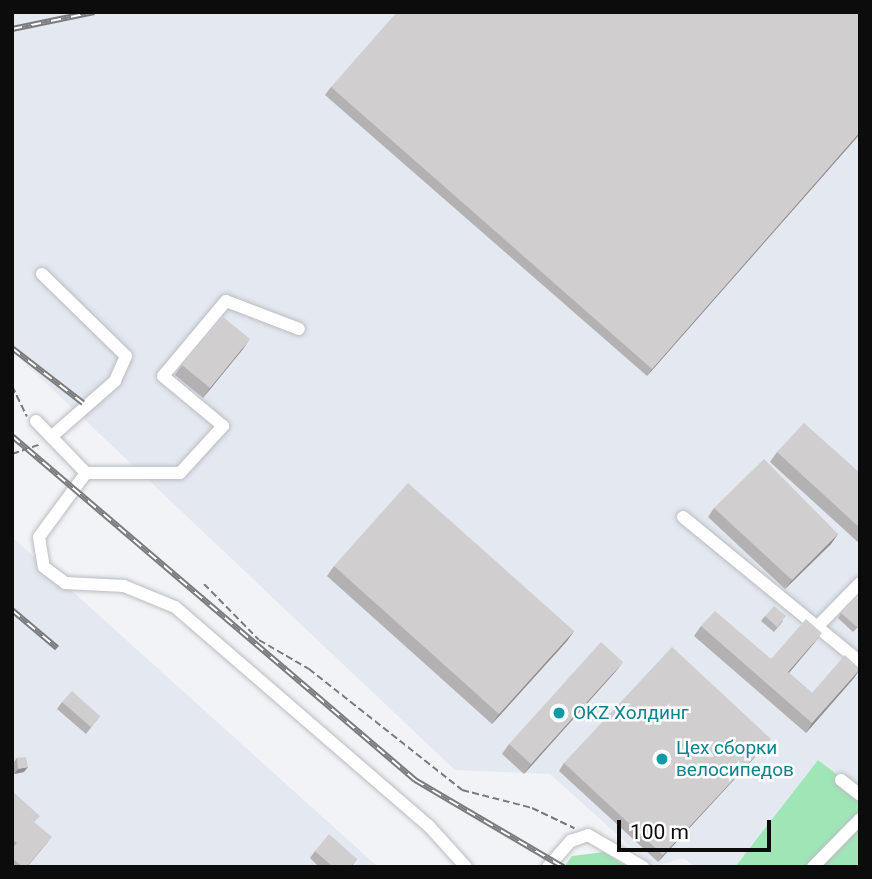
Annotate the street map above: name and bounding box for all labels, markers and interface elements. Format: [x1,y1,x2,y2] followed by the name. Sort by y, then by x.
[573,702,689,724] place label: OKZ Холдинг
[551,705,567,721] marker: OKZ Холдинг
[676,737,794,781] place label: Цех сборки велосипедов
[654,751,670,767] marker: Цех сборки велосипедов
[620,806,774,850] scale bar
[630,820,689,844] text: 100 m

